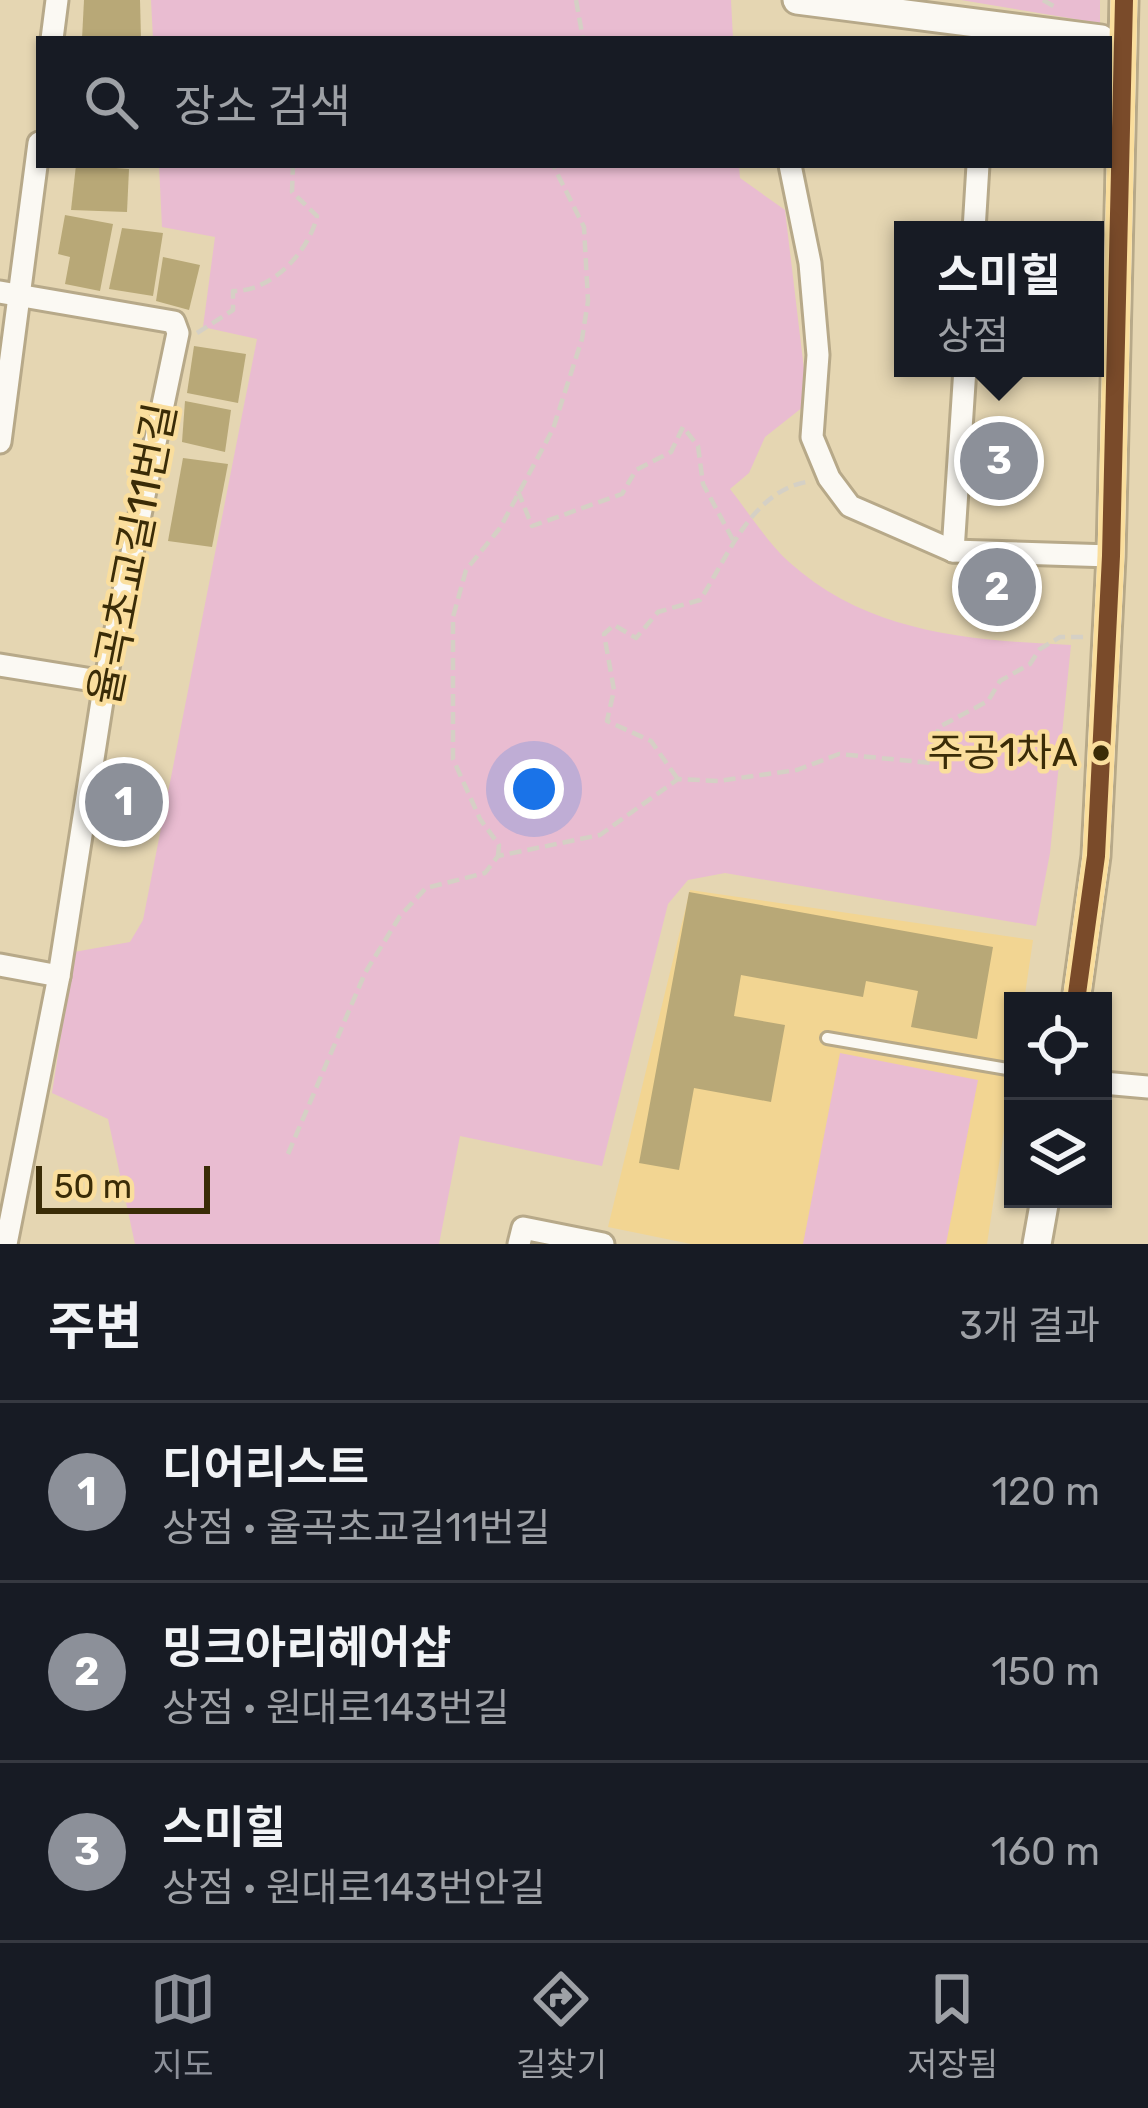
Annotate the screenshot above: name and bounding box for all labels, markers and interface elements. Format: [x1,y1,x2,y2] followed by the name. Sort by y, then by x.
[36,36,1112,168] search box
[78,69,144,135] icon: search
[174,80,351,133] text: 장소 검색
[894,221,1104,377] popup
[937,249,1061,302] text: 스미힐
[937,313,1009,359] text: 상점
[79,399,187,709] street label: 율곡초교길11번길
[960,416,1038,506] pin: 3
[958,542,1036,632] pin: 2
[928,730,1078,776] place label: 주공1차A
[1090,742,1112,764] marker: 주공1차A
[85,757,163,847] pin: 1
[504,759,564,819] your location
[1004,992,1112,1208] map controls
[1004,992,1112,1100] button: locate
[1004,1100,1112,1208] button: layers
[36,1160,210,1213] scale bar
[54,1167,132,1206] text: 50 m
[48,1296,142,1357] text: 주변
[959,1303,1100,1349] text: 3개 결과
[162,1441,369,1494] text: 디어리스트
[77,1469,97,1515] text: 1
[991,1469,1100,1515] text: 120 m
[162,1505,550,1551] text: 상점 · 율곡초교길11번길
[162,1621,452,1674] text: 밍크아리헤어샵
[74,1649,100,1695] text: 2
[991,1649,1100,1695] text: 150 m
[162,1685,510,1731] text: 상점 · 원대로143번길
[162,1801,286,1854] text: 스미힐
[74,1829,100,1875] text: 3
[991,1829,1100,1875] text: 160 m
[162,1865,545,1911] text: 상점 · 원대로143번안길
[150,1966,216,2086] tab: 지도
[516,1966,607,2086] tab: 길찾기
[907,1966,998,2086] tab: 저장됨

